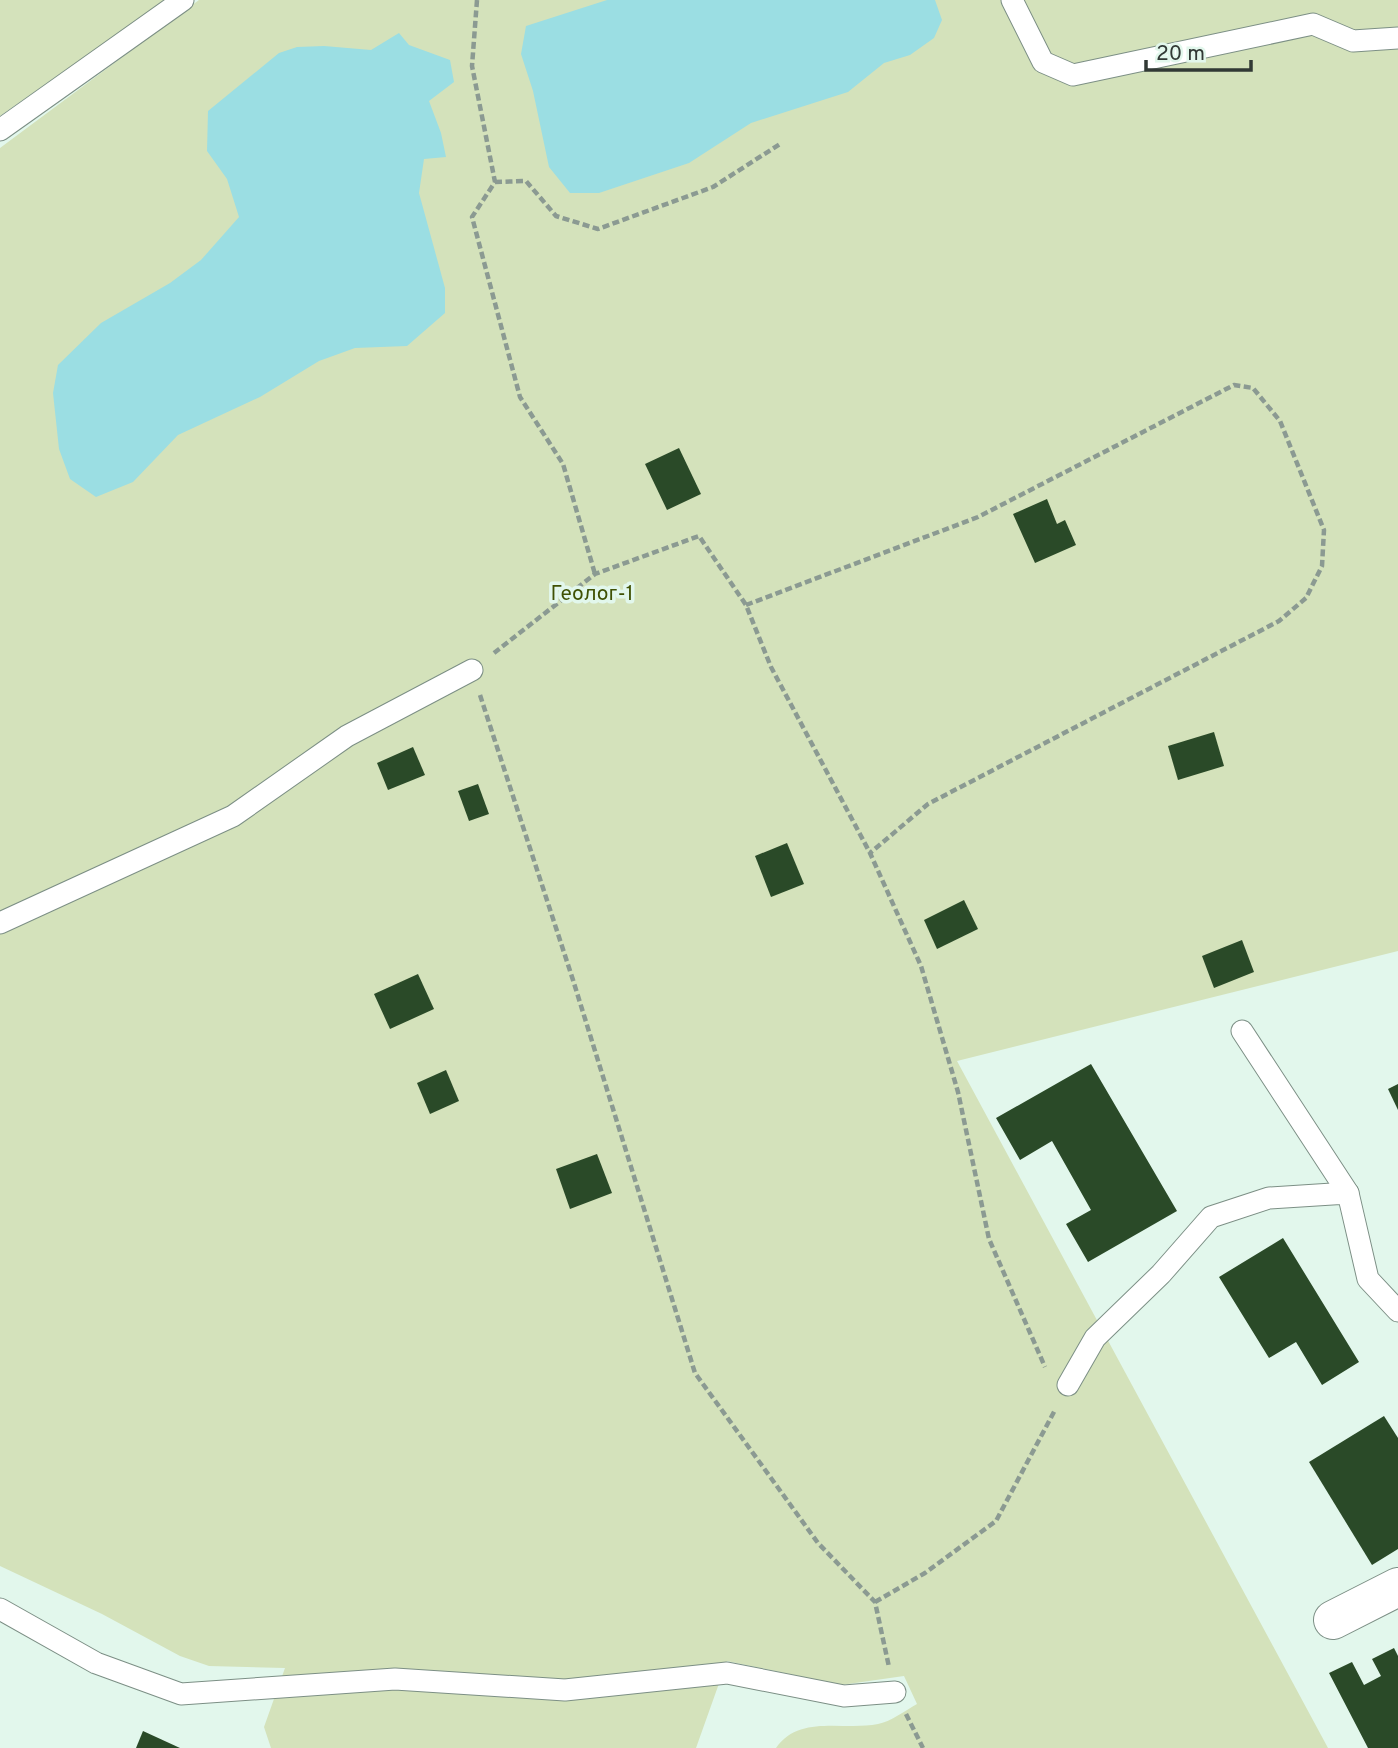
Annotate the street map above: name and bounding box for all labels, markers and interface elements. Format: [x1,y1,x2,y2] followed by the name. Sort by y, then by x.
[1146,28,1251,72] scale bar
[1156,41,1205,68] text: 20 m
[550,581,634,608] park label: Геолог-1

